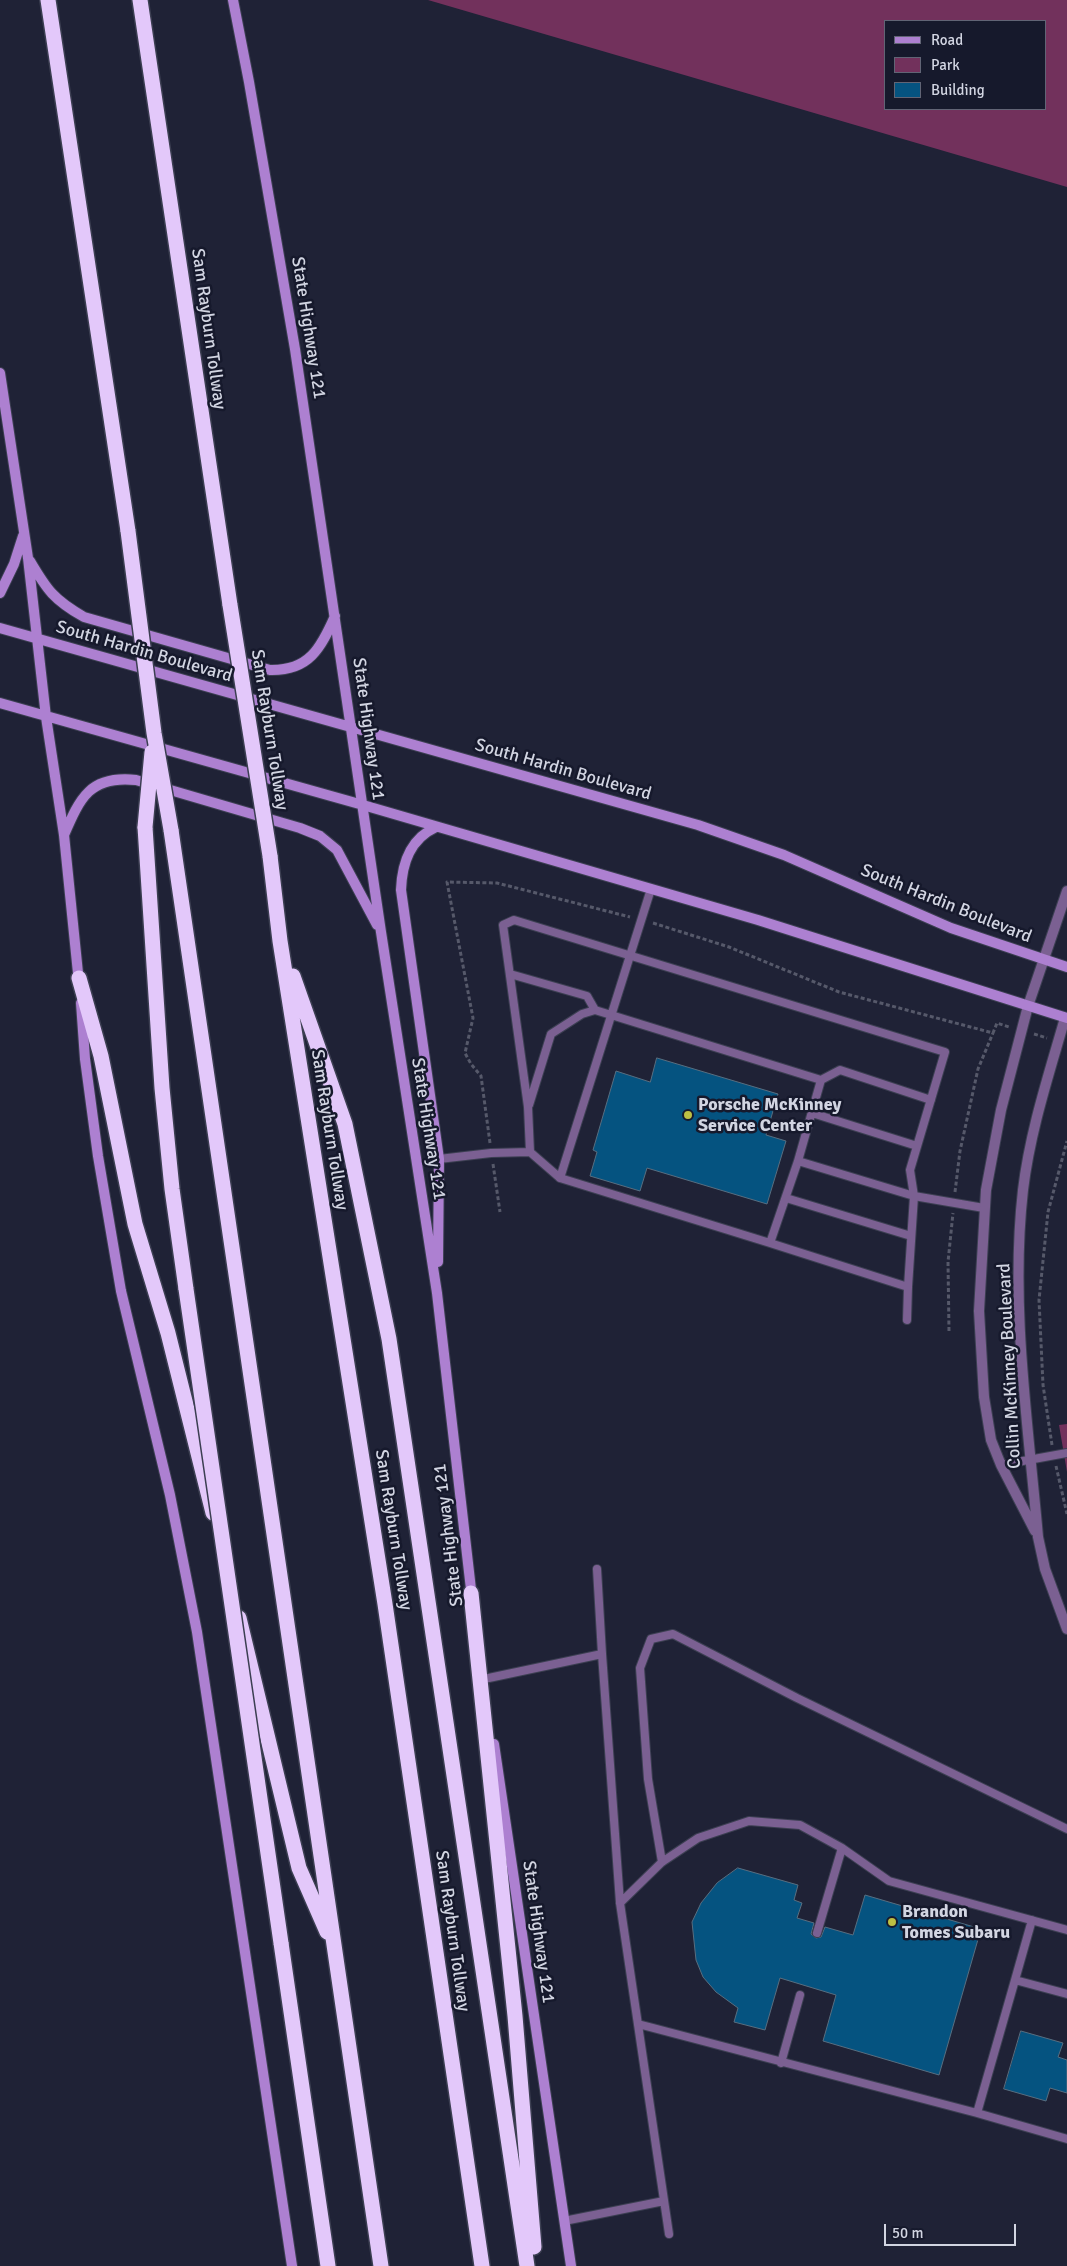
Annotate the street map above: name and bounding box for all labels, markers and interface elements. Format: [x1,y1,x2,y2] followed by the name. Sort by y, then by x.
[884,20,1047,110] legend
[931,31,963,49] text: Road
[931,56,960,74] text: Park
[931,81,985,99] text: Building
[186,247,230,411] street label: Sam Rayburn Tollway
[286,255,330,401] street label: State Highway 121
[53,616,235,688] street label: South Hardin Boulevard
[246,648,292,812] street label: Sam Rayburn Tollway
[347,656,389,802] street label: State Highway 121
[472,734,654,806] street label: South Hardin Boulevard
[857,860,1035,948] street label: South Hardin Boulevard
[306,1048,352,1212] street label: Sam Rayburn Tollway
[406,1056,450,1202] street label: State Highway 121
[698,1094,841,1136] place label: Porsche McKinney Service Center
[682,1109,694,1121] marker: Porsche McKinney Service Center
[994,1263,1026,1469] street label: Collin McKinney Boulevard
[370,1448,416,1612] street label: Sam Rayburn Tollway
[430,1462,468,1608] street label: State Highway 121
[430,1849,474,2013] street label: Sam Rayburn Tollway
[517,1859,559,2005] street label: State Highway 121
[902,1901,1010,1944] place label: Brandon Tomes Subaru
[886,1916,898,1928] marker: Brandon Tomes Subaru
[887,2214,1020,2246] scale bar
[892,2224,923,2242] text: 50 m

